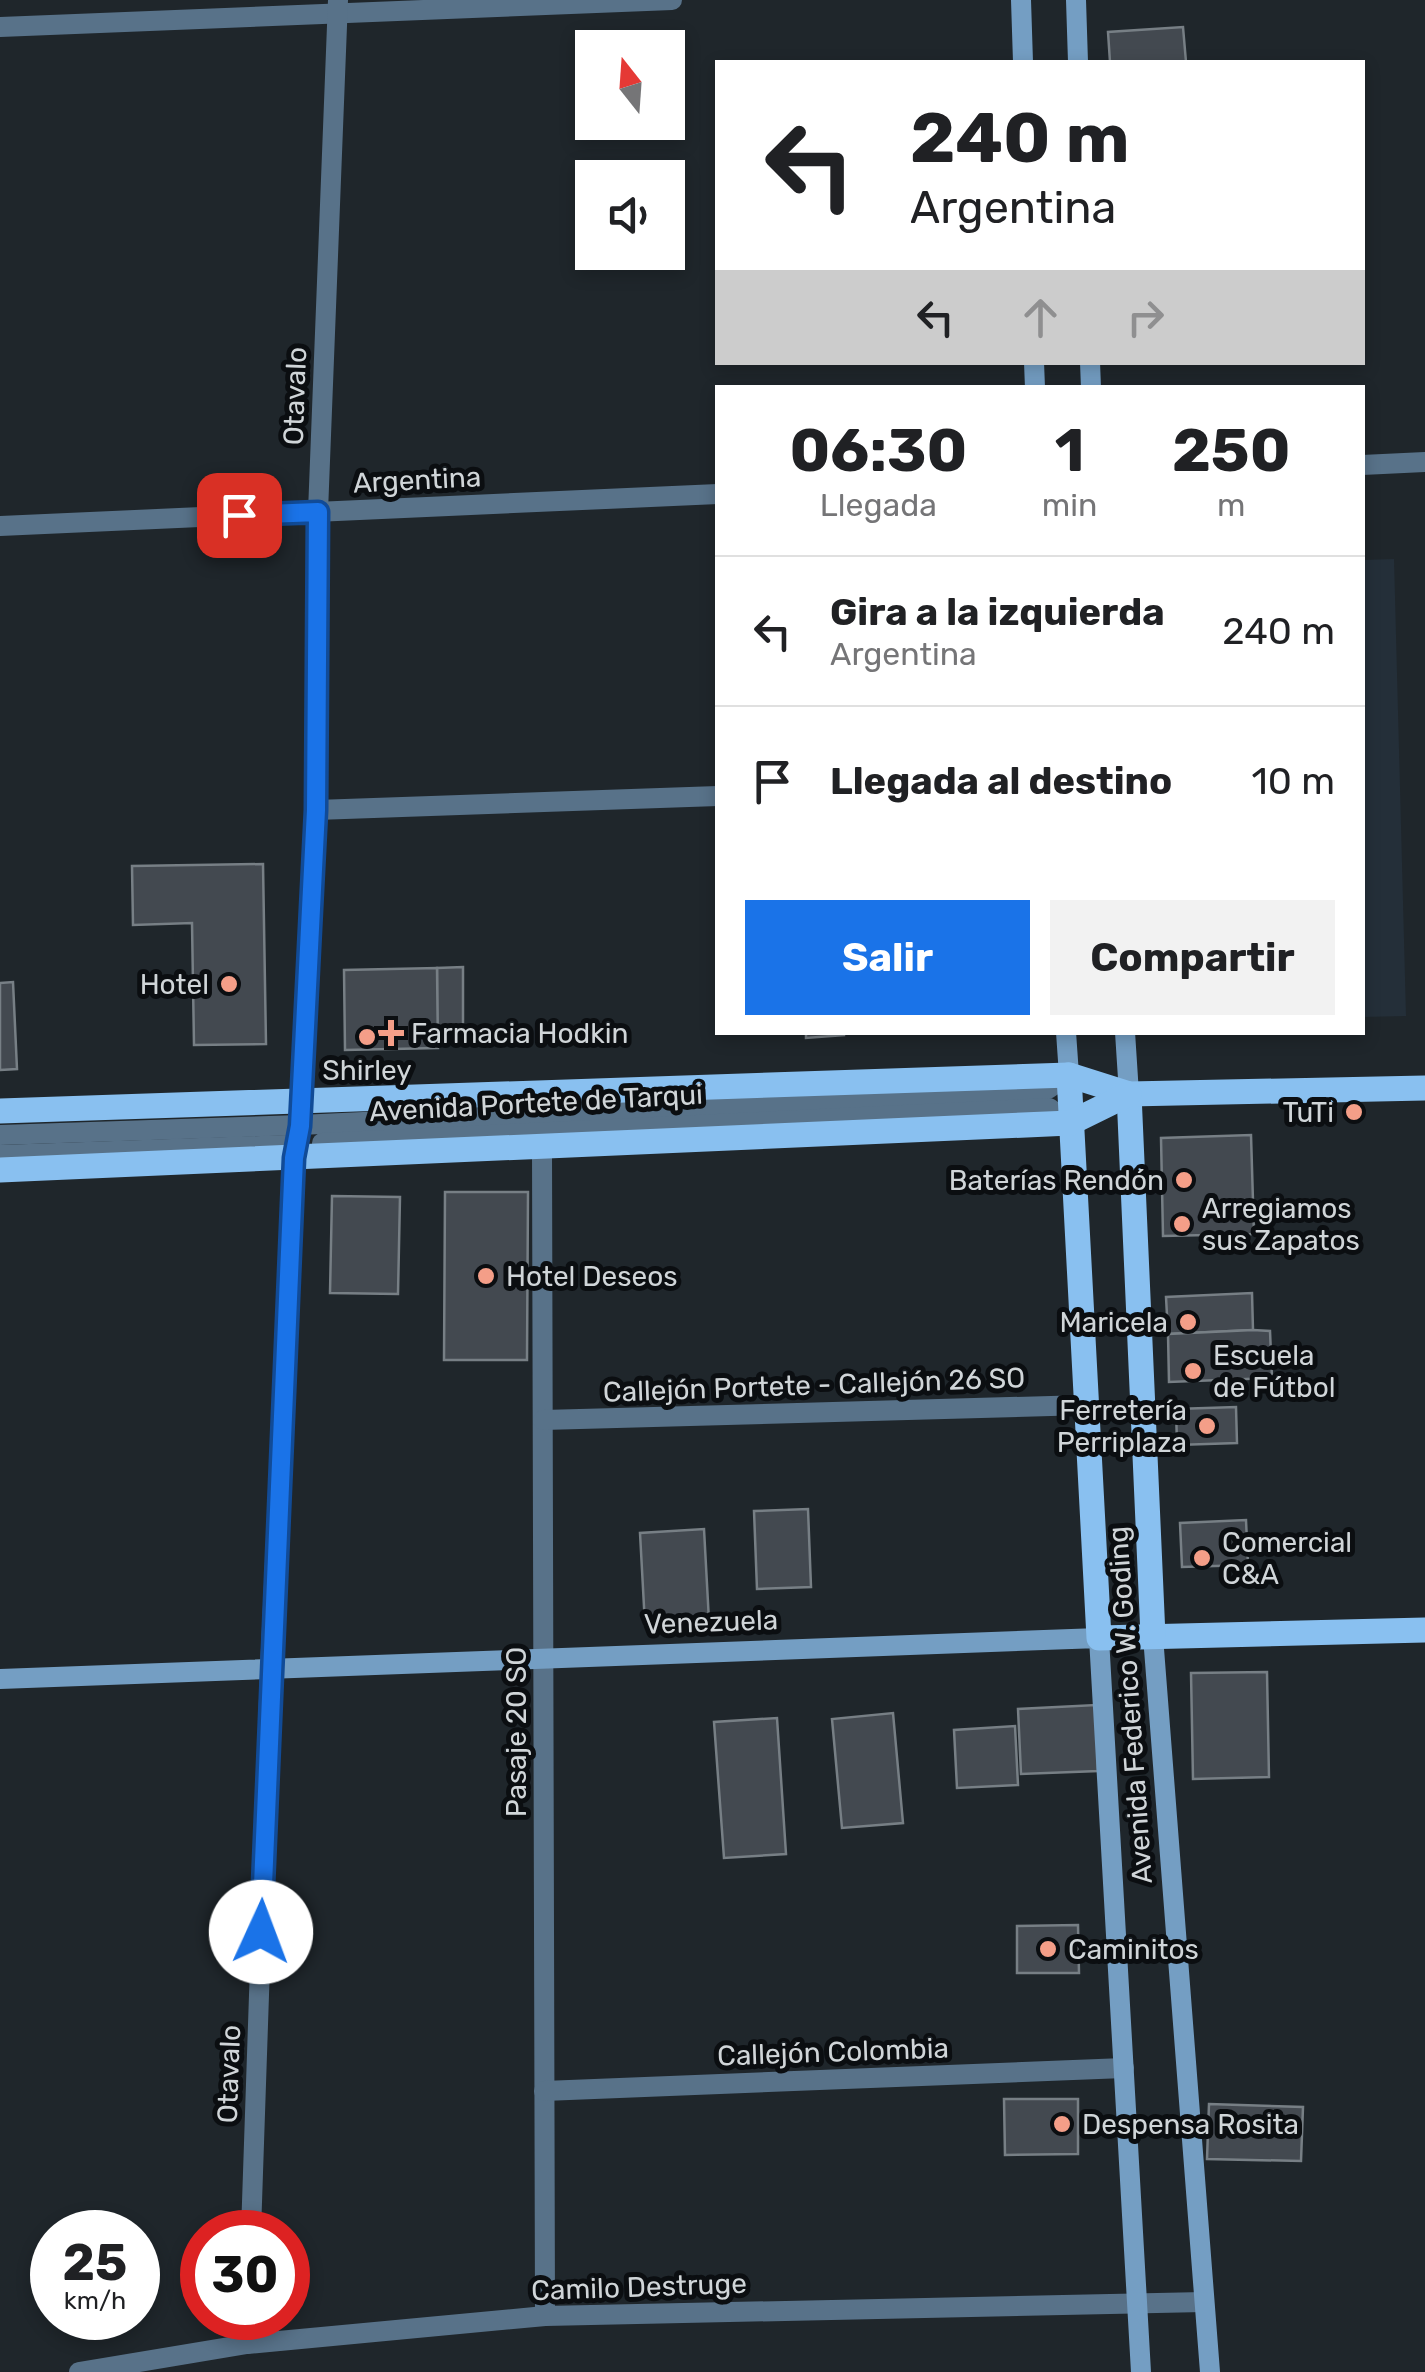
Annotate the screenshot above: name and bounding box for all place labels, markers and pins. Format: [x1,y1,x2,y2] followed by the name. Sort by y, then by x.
[197,473,282,558] pin
[140,968,209,1001] place label: Hotel
[218,973,240,995] marker: Hotel
[411,1017,628,1050] place label: Farmacia Hodkin
[380,1022,402,1044] marker: Farmacia Hodkin
[356,1026,378,1048] marker: Shirley
[322,1054,412,1087] place label: Shirley
[1283,1096,1334,1129] place label: TuTi
[1343,1101,1365,1123] marker: TuTi
[949,1164,1164,1197] place label: Baterías Rendón
[1173,1169,1195,1191] marker: Baterías Rendón
[1202,1192,1360,1257] place label: Arregiamos sus Zapatos
[1171,1213,1193,1235] marker: Arregiamos sus Zapatos
[506,1260,678,1293] place label: Hotel Deseos
[475,1265,497,1287] marker: Hotel Deseos
[1059,1306,1168,1339] place label: Maricela
[1177,1311,1199,1333] marker: Maricela
[1213,1339,1336,1404] place label: Escuela de Fútbol
[1182,1360,1204,1382] marker: Escuela de Fútbol
[1057,1394,1187,1459] place label: Ferretería Perriplaza
[1196,1415,1218,1437] marker: Ferretería Perriplaza
[1222,1526,1352,1591] place label: Comercial C&A
[1191,1547,1213,1569] marker: Comercial C&A
[1068,1933,1199,1966] place label: Caminitos
[1037,1938,1059,1960] marker: Caminitos
[1082,2108,1299,2141] place label: Despensa Rosita
[1051,2113,1073,2135] marker: Despensa Rosita

